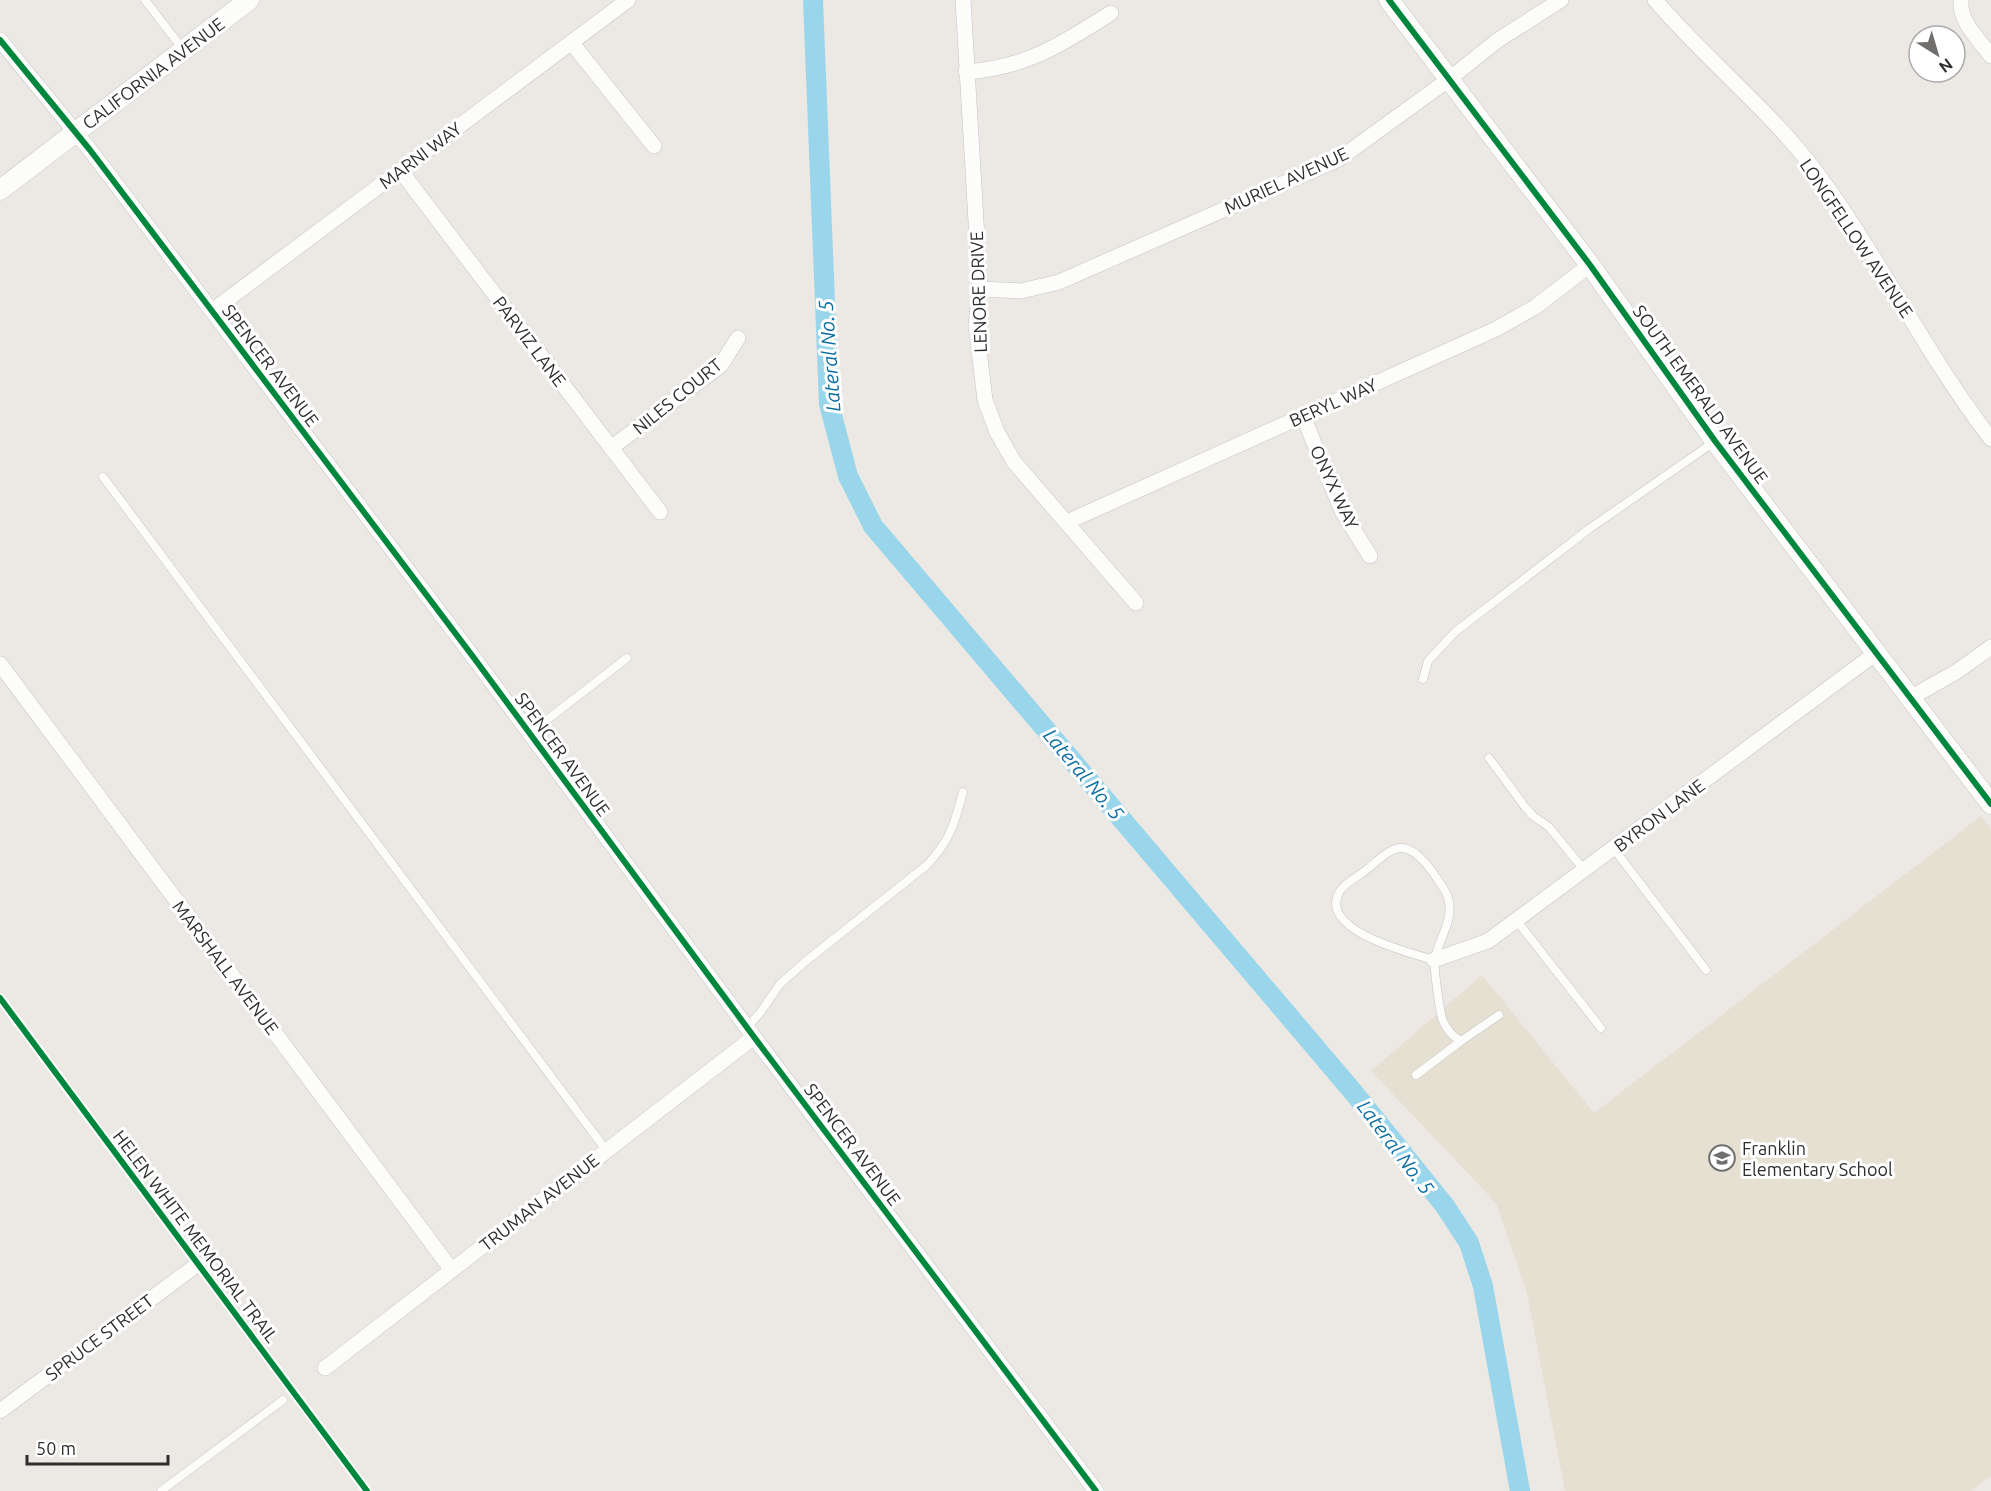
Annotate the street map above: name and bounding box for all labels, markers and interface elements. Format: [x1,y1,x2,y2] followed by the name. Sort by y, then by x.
[78,13,228,133] street label: CALIFORNIA AVENUE
[1907,24,1967,84] north arrow
[1936,55,1956,77] text: N
[375,117,465,192] street label: MARNI WAY
[1221,142,1351,218] street label: MURIEL AVENUE
[1796,155,1918,321] street label: LONGFELLOW AVENUE
[966,231,990,353] street label: LENORE DRIVE
[490,292,570,390] street label: PARVIZ LANE
[814,299,844,413] water label: Lateral No. 5
[219,300,323,430] street label: SPENCER AVENUE
[1630,301,1772,487] street label: SOUTH EMERALD AVENUE
[629,354,725,438] street label: NILES COURT
[1286,374,1380,430] street label: BERYL WAY
[1307,442,1363,533] street label: ONYX WAY
[512,689,614,819] street label: SPENCER AVENUE
[1039,724,1129,825] water label: Lateral No. 5
[1610,775,1708,855] street label: BYRON LANE
[169,896,283,1038] street label: MARSHALL AVENUE
[801,1079,905,1209] street label: SPENCER AVENUE
[1353,1095,1439,1199] water label: Lateral No. 5
[110,1126,282,1346] street label: HELEN WHITE MEMORIAL TRAIL
[1742,1138,1893,1179] place label: Franklin Elementary School
[1707,1143,1737,1173] school or university icon: Franklin Elementary School
[476,1149,602,1255] street label: TRUMAN AVENUE
[41,1290,157,1384] street label: SPRUCE STREET
[27,1428,168,1466] scale bar
[36,1438,76,1458] text: 50 m

